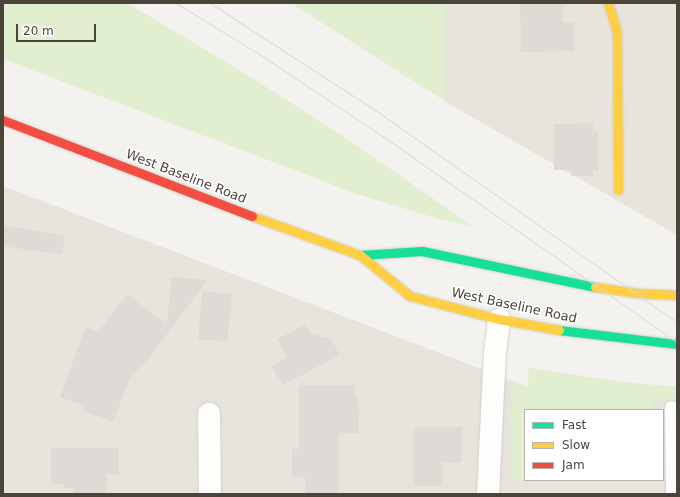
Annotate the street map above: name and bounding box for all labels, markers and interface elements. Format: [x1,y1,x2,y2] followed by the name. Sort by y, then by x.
[18,16,98,42] scale bar
[23,24,54,38] text: 20 m
[123,147,249,207] street label: West Baseline Road
[450,285,578,327] street label: West Baseline Road
[524,409,664,481] legend
[562,418,586,432] text: Fast
[562,438,590,452] text: Slow
[562,458,585,472] text: Jam

